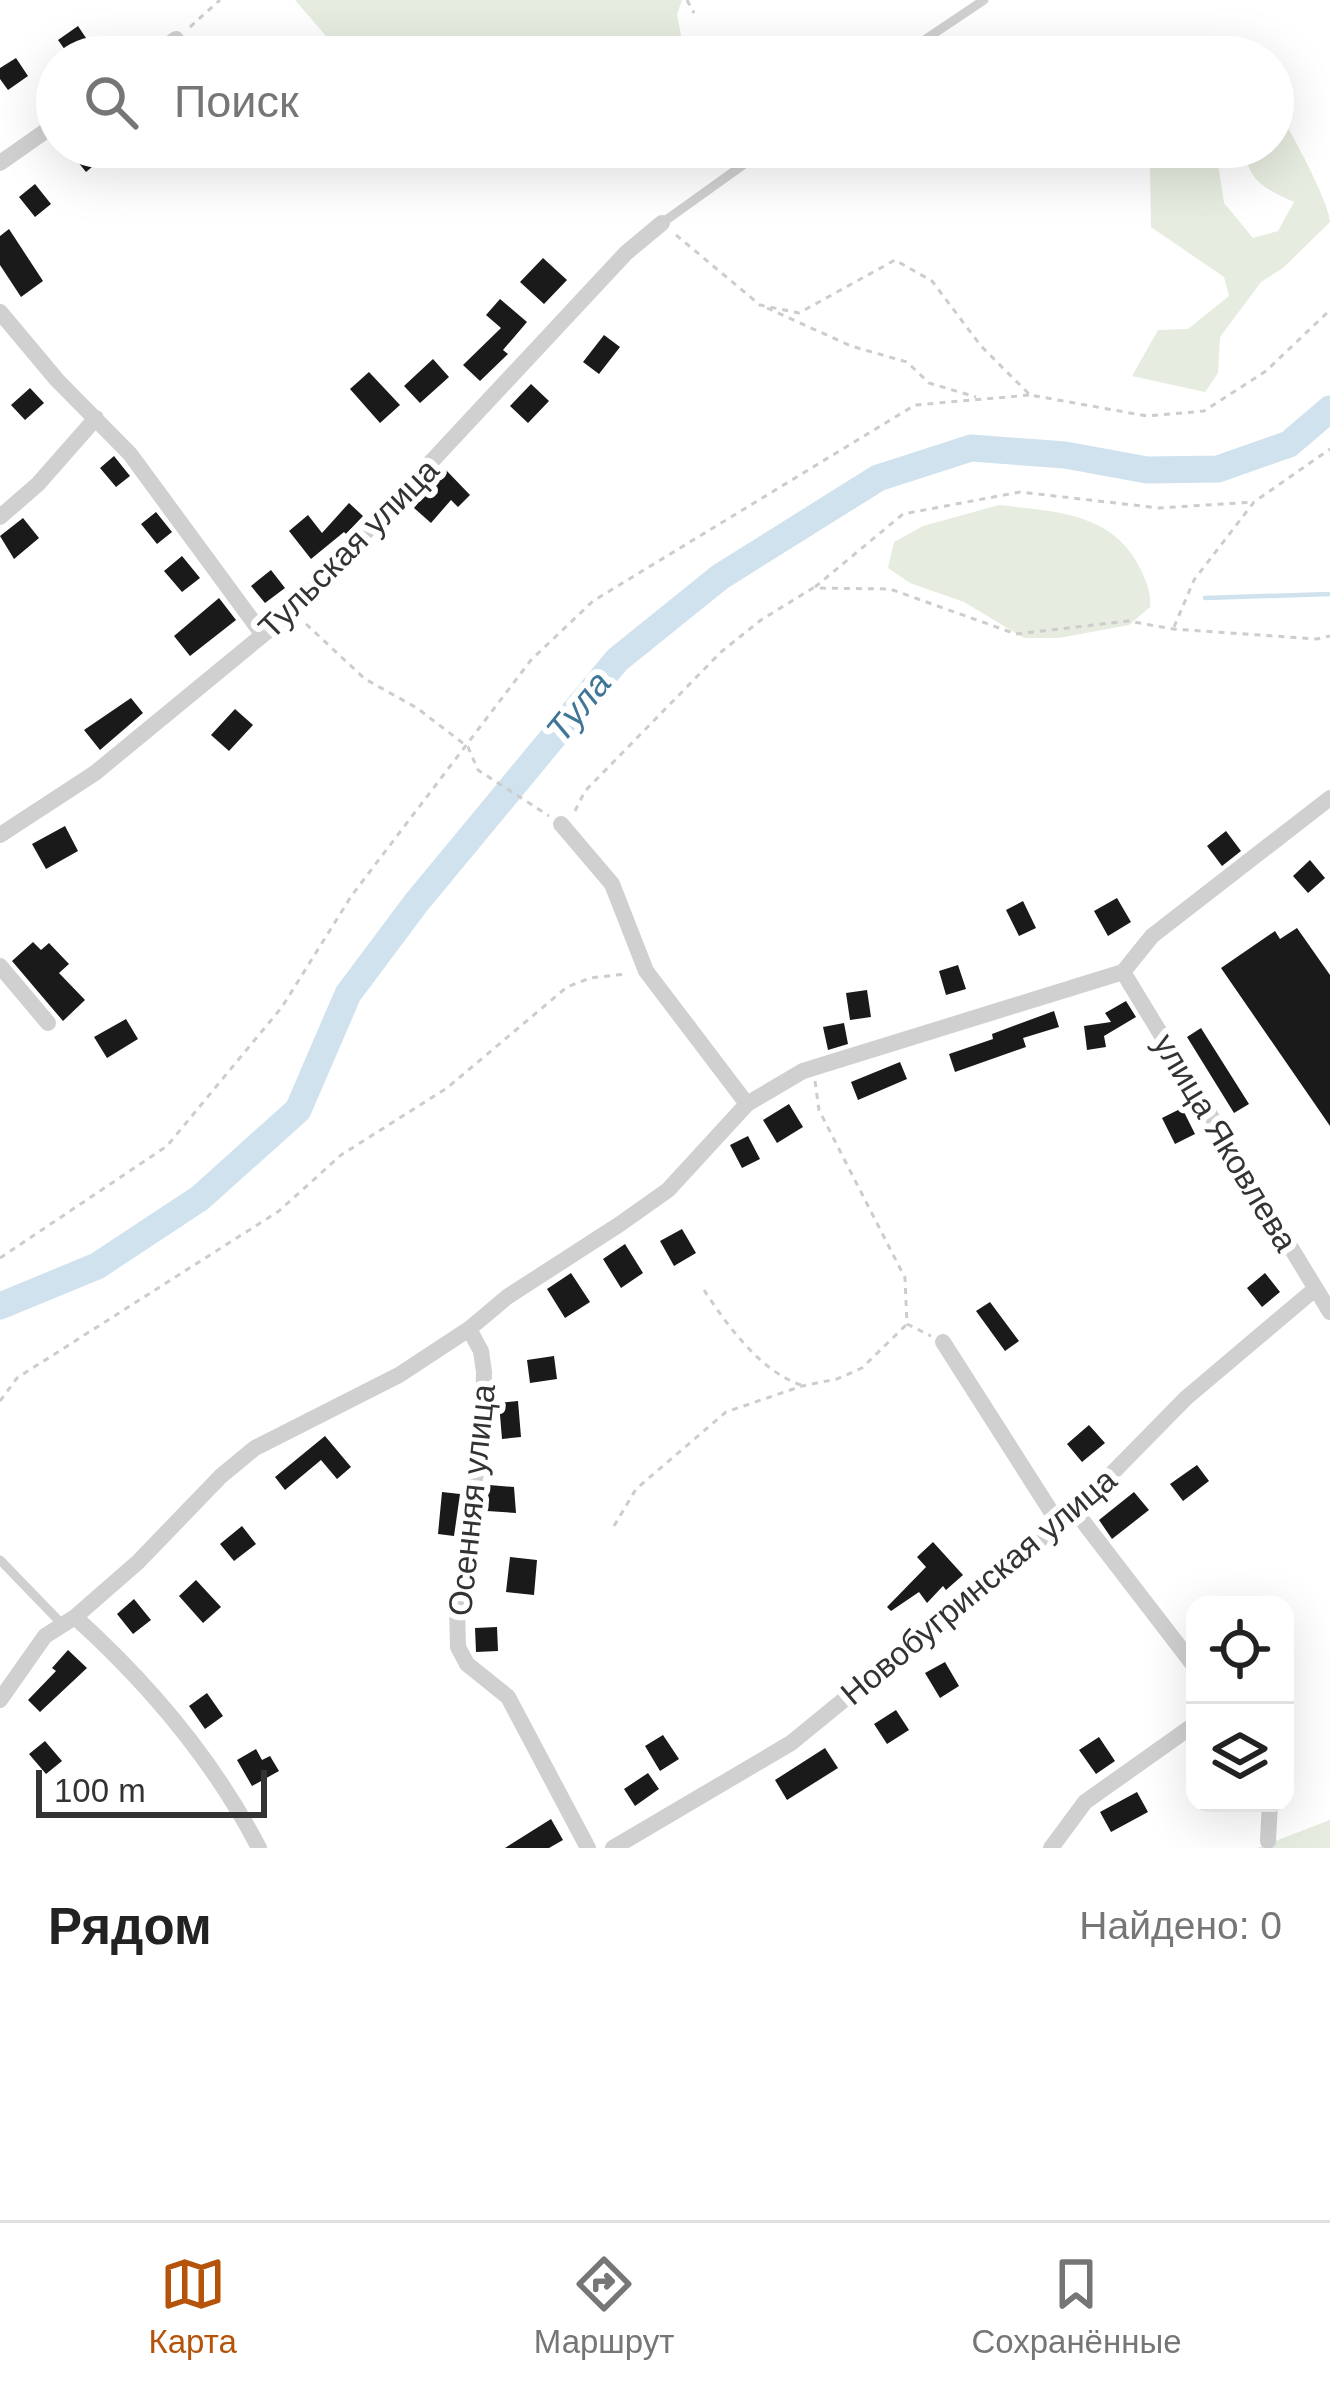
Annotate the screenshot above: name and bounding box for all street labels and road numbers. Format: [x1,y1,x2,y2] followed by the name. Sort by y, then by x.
[251,451,446,646] street label: Тульская улица
[1146,1027,1305,1258] street label: улица Яковлева
[441,1382,502,1618] street label: Осенняя улица
[833,1460,1124,1712] street label: Новобугринская улица

